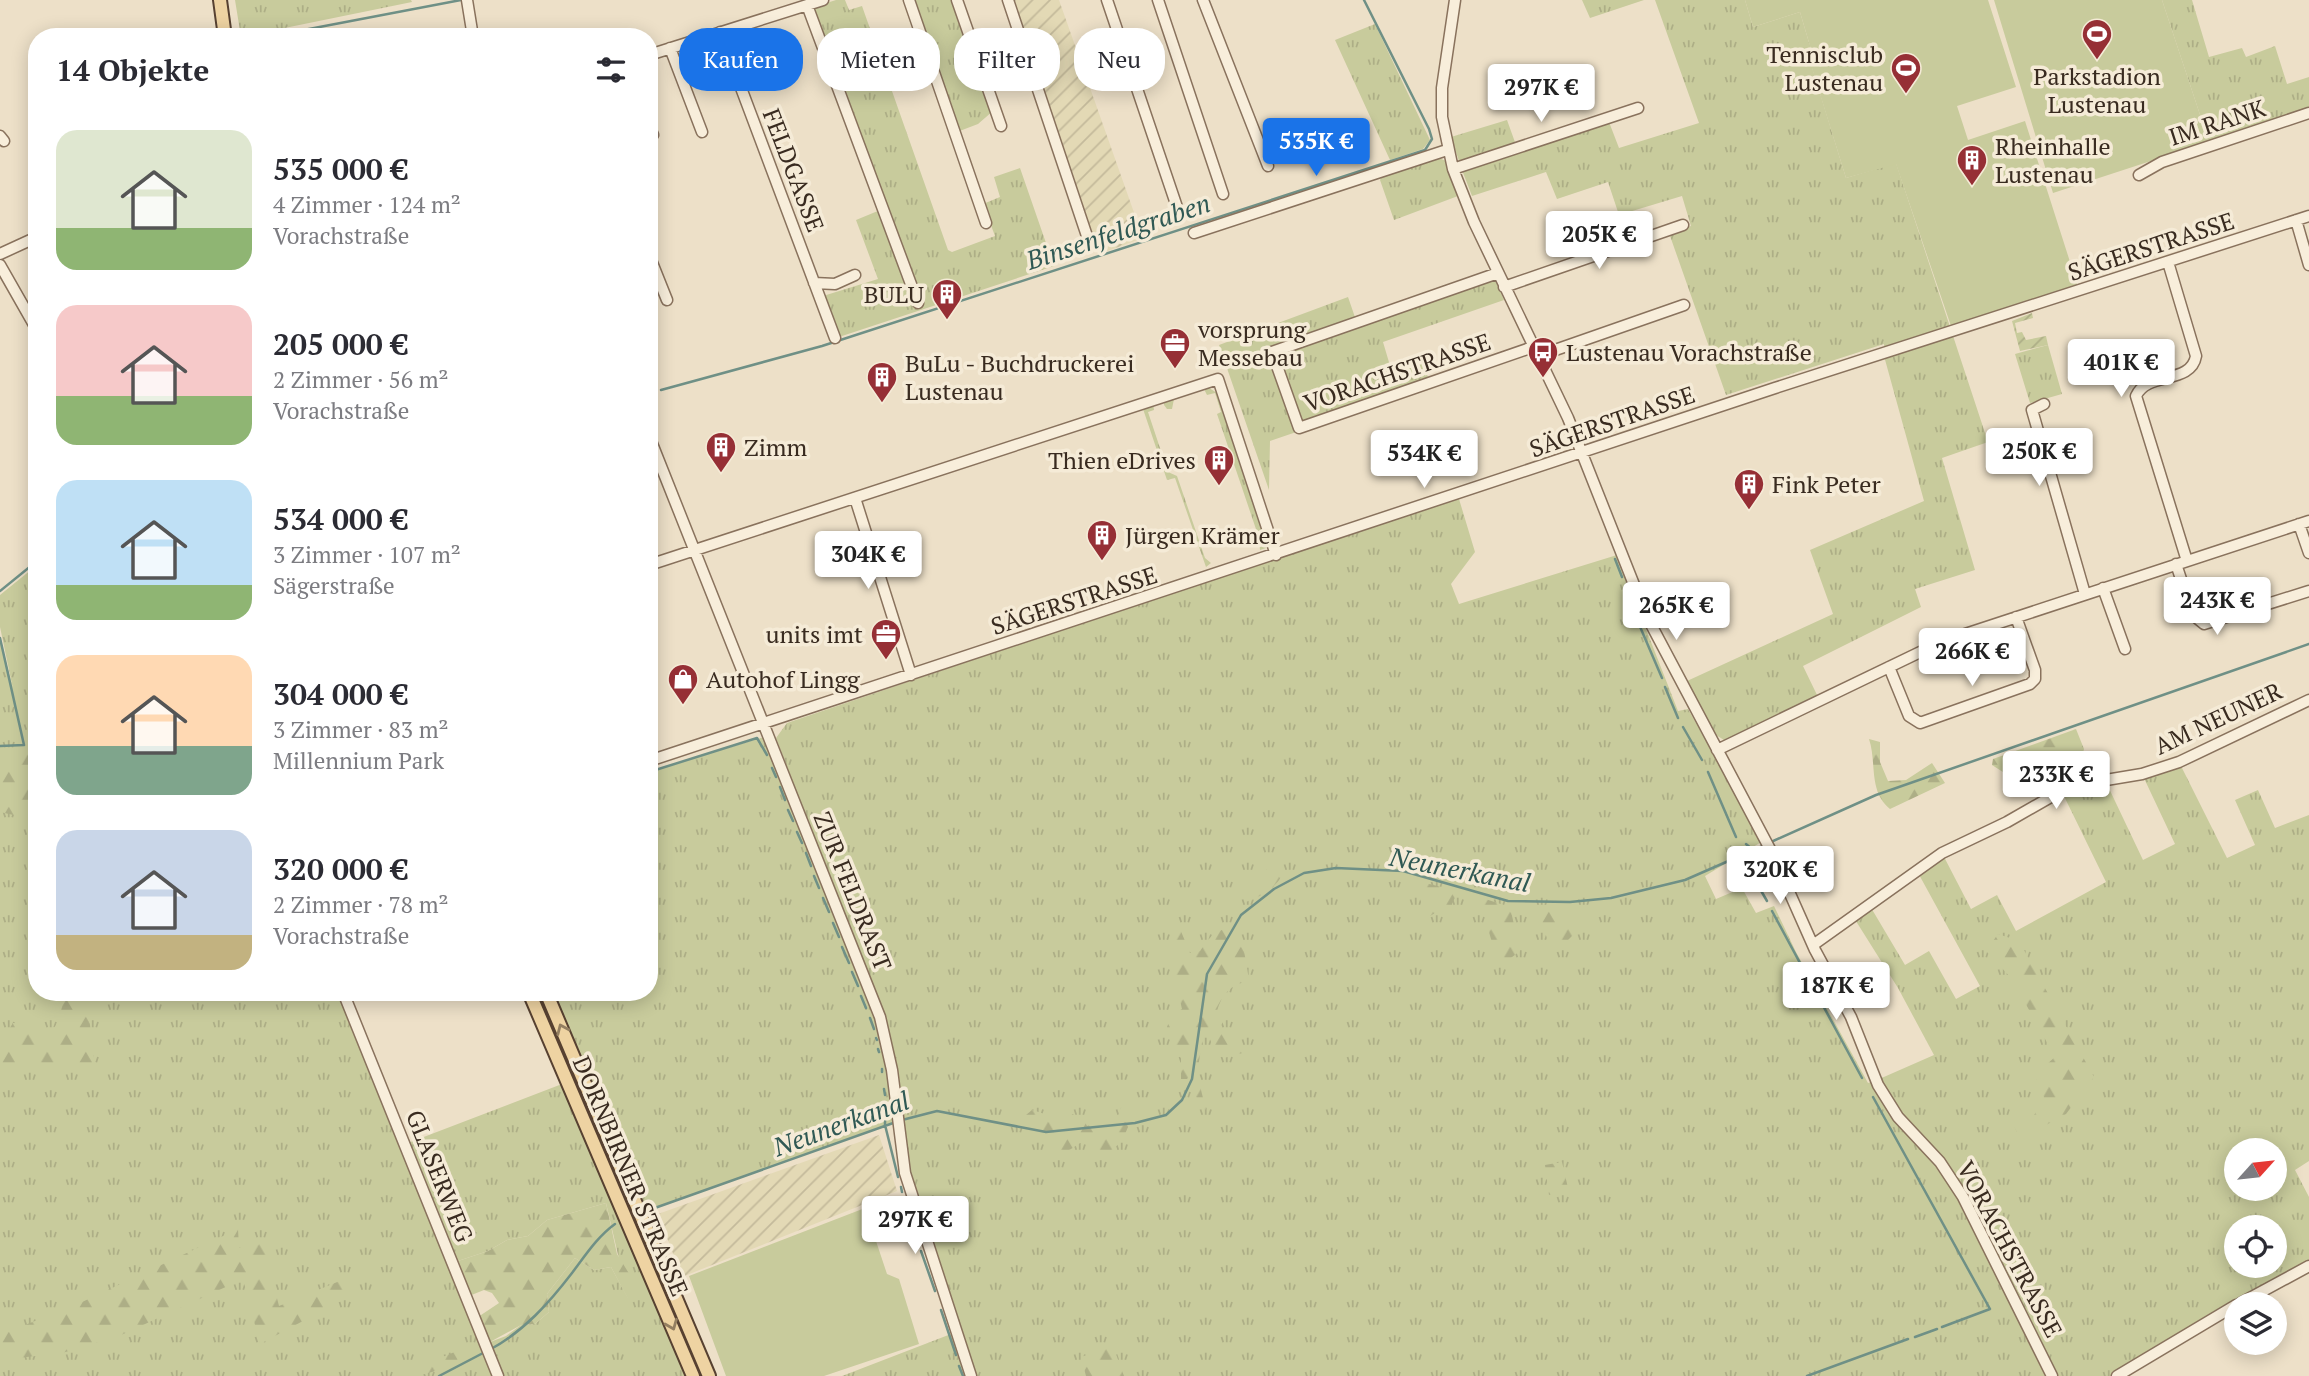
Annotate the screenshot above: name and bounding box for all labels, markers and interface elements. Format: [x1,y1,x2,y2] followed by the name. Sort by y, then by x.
[2080,17,2114,61] sports icon: Parkstadion Lustenau
[679,28,803,91] chip: Kaufen
[817,28,940,91] chip: Mieten
[954,28,1060,91] chip: Filter
[1074,28,1165,91] chip: Neu
[1766,38,1883,98] place label: Tennisclub Lustenau
[56,50,209,90] text: 14 Objekte
[592,51,630,89] icon: filters
[1889,51,1923,95] sports icon: Tennisclub Lustenau
[2033,60,2161,120] place label: Parkstadion Lustenau
[1484,64,1598,124] pin: 297K €
[1504,71,1578,102] text: 297K €
[2165,91,2270,153] street label: IM RANK
[756,104,832,236] street label: FELDGASSE
[1259,118,1373,178] pin: 535K €
[1279,125,1353,156] text: 535K €
[1995,130,2111,190] place label: Rheinhalle Lustenau
[1955,143,1989,187] building icon: Rheinhalle Lustenau
[273,149,408,189] text: 535 000 €
[112,158,196,242] icon: home
[1021,185,1214,277] water label: Binsenfeldgraben
[273,189,461,220] text: 4 Zimmer · 124 m²
[2064,204,2238,288] street label: SÄGERSTRASSE
[1542,212,1656,271] pin: 205K €
[1562,218,1636,249] text: 205K €
[273,220,409,251] text: Vorachstraße
[930,277,964,321] building icon: BULU
[864,278,924,310] place label: BULU
[1197,313,1306,373] place label: vorsprung Messebau
[273,324,408,364] text: 205 000 €
[1299,325,1495,419] street label: VORACHSTRASSE
[1158,326,1192,370] office icon: vorsprung Messebau
[112,333,196,417] icon: home
[1526,335,1560,379] bus stop icon: Lustenau Vorachstraße
[1566,336,1812,368] place label: Lustenau Vorachstraße
[2064,340,2178,399] pin: 401K €
[2084,346,2158,377] text: 401K €
[905,347,1134,407] place label: BuLu - Buchdruckerei Lustenau
[865,360,899,404] building icon: BuLu - Buchdruckerei Lustenau
[273,364,448,395] text: 2 Zimmer · 56 m²
[1525,378,1699,464] street label: SÄGERSTRASSE
[273,395,409,426] text: Vorachstraße
[1982,428,2096,488] pin: 250K €
[704,430,738,474] building icon: Zimm
[1367,430,1481,490] pin: 534K €
[744,431,808,463] place label: Zimm
[2002,435,2076,466] text: 250K €
[1387,437,1461,468] text: 534K €
[1202,443,1236,487] building icon: Thien eDrives
[1048,444,1196,476] place label: Thien eDrives
[1732,467,1766,511] building icon: Fink Peter
[1772,468,1881,500] place label: Fink Peter
[273,499,408,539] text: 534 000 €
[112,508,196,592] icon: home
[1085,518,1119,562] building icon: Jürgen Krämer
[1125,519,1281,551] place label: Jürgen Krämer
[811,532,925,591] pin: 304K €
[831,538,905,569] text: 304K €
[273,539,461,570] text: 3 Zimmer · 107 m²
[987,558,1161,642] street label: SÄGERSTRASSE
[273,570,395,601] text: Sägerstraße
[2160,578,2274,637] pin: 243K €
[1619,582,1733,642] pin: 265K €
[2180,584,2254,615] text: 243K €
[1639,589,1713,620] text: 265K €
[869,617,903,661] office icon: units imt
[766,618,863,650] place label: units imt
[1915,628,2029,688] pin: 266K €
[1935,635,2009,666] text: 266K €
[666,662,700,706] shop icon: Autohof Lingg
[706,663,860,695] place label: Autohof Lingg
[273,674,408,714] text: 304 000 €
[2149,674,2288,762] street label: AM NEUNER
[112,683,196,767] icon: home
[273,714,448,745] text: 3 Zimmer · 83 m²
[273,745,444,776] text: Millennium Park
[1999,752,2113,811] pin: 233K €
[2019,758,2093,789] text: 233K €
[807,807,899,975] street label: ZUR FELDRAST
[1386,839,1534,899] water label: Neunerkanal
[1723,846,1837,906] pin: 320K €
[273,849,408,889] text: 320 000 €
[1743,853,1817,884] text: 320K €
[112,858,196,942] icon: home
[273,889,448,920] text: 2 Zimmer · 78 m²
[273,920,409,951] text: Vorachstraße
[1779,962,1893,1022] pin: 187K €
[1799,969,1873,1000] text: 187K €
[556,1024,570,1036] one-way arrow
[566,1051,696,1301] street label: DORNBIRNER STRASSE
[767,1082,914,1164] water label: Neunerkanal
[399,1105,481,1247] street label: GLASERWEG
[2224,1138,2287,1200] north arrow
[2224,1138,2287,1355] map controls
[1950,1155,2070,1343] street label: VORACHSTRASSE
[858,1196,972,1256] pin: 297K €
[878,1203,952,1234] text: 297K €
[2224,1215,2287,1278] button: locate
[2224,1292,2287,1355] button: layers
[664,1318,678,1330] one-way arrow

